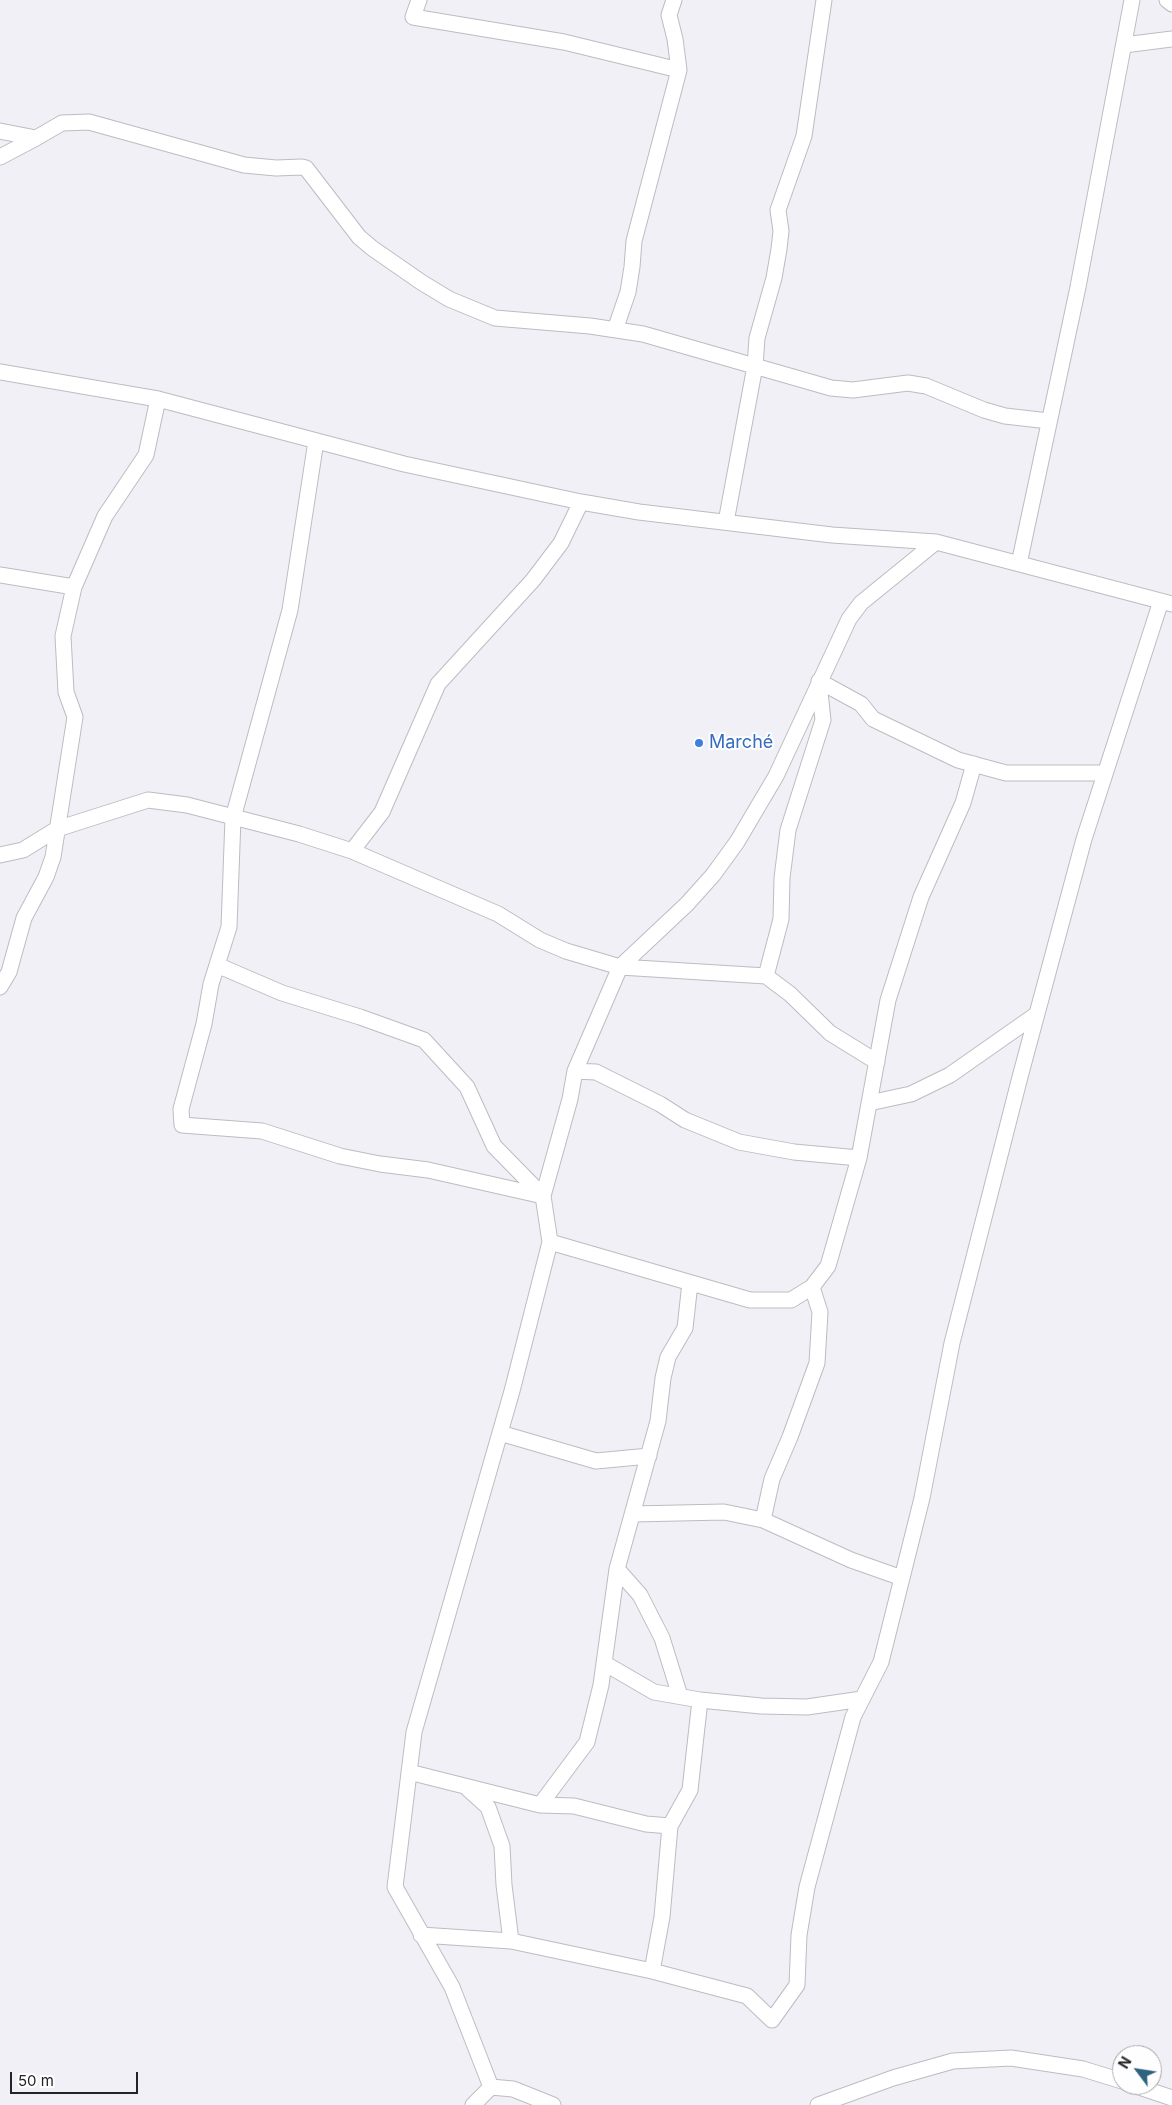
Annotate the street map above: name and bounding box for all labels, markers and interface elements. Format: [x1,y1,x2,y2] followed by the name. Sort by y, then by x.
[709,732,773,754] place label: Marché
[693,737,705,749] marker: Marché
[1112,2045,1162,2095] north arrow
[1115,2054,1135,2071] text: N
[12,2062,140,2094] scale bar
[18,2071,54,2090] text: 50 m

